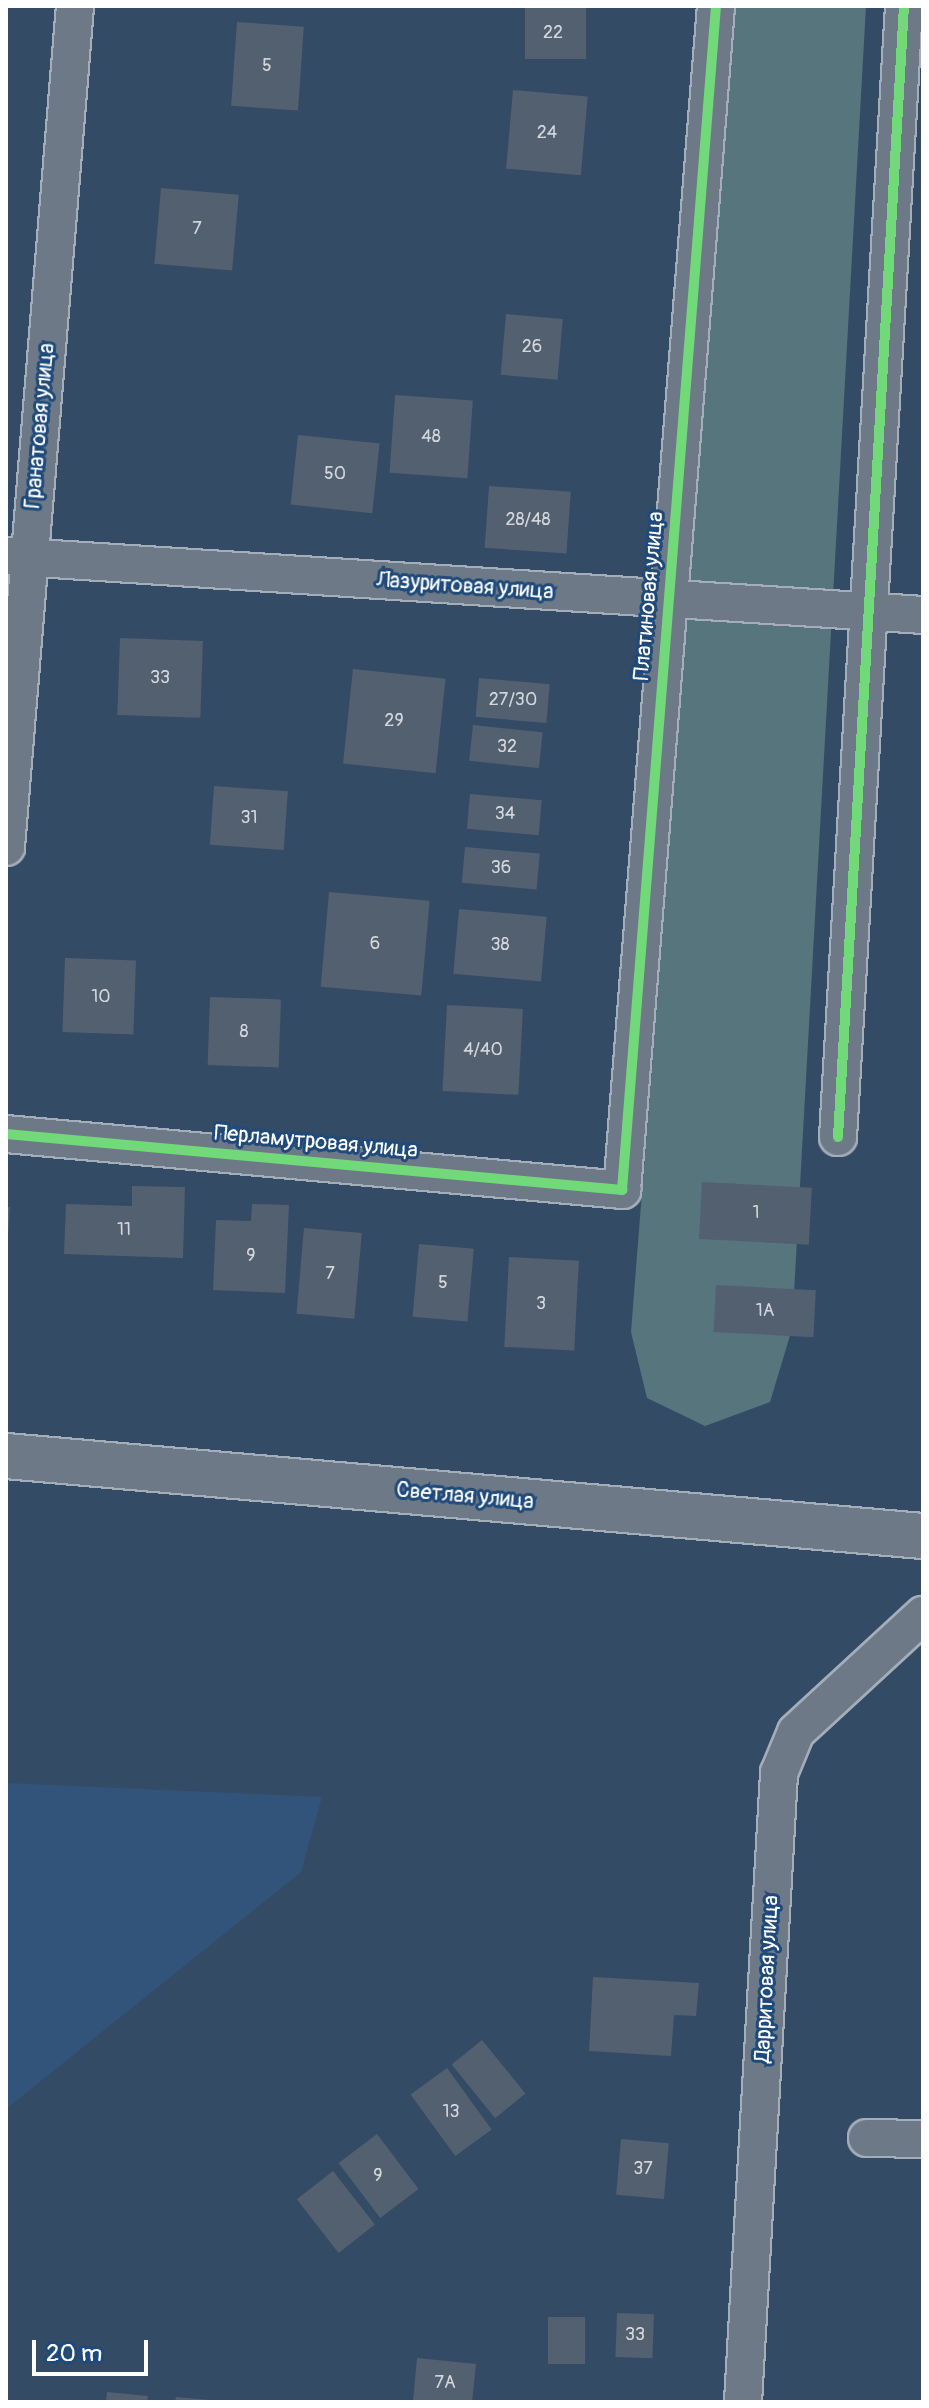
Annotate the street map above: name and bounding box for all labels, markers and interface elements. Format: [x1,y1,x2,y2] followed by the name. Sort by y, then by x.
[543,22,563,44] house number: 22
[262,55,272,77] house number: 5
[537,122,557,144] house number: 24
[192,218,202,240] house number: 7
[522,336,542,358] house number: 26
[20,342,60,510] street label: Гранатовая улица
[421,426,441,448] house number: 48
[324,463,346,485] house number: 50
[505,509,551,531] house number: 28/48
[628,510,670,682] street label: Платиновая улица
[376,567,554,605] street label: Лазуритовая улица
[150,667,170,689] house number: 33
[489,689,537,711] house number: 27/30
[384,710,404,732] house number: 29
[497,736,517,758] house number: 32
[495,803,515,825] house number: 34
[240,807,258,829] house number: 31
[491,857,511,879] house number: 36
[370,933,380,955] house number: 6
[490,934,510,956] house number: 38
[91,986,111,1008] house number: 10
[239,1021,249,1043] house number: 8
[463,1039,503,1061] house number: 4/40
[213,1120,419,1164] street label: Перламутровая улица
[752,1202,760,1224] house number: 1
[117,1219,131,1241] house number: 11
[246,1245,256,1267] house number: 9
[325,1263,335,1285] house number: 7
[438,1272,448,1294] house number: 5
[536,1293,546,1315] house number: 3
[756,1300,774,1322] house number: 1А
[395,1477,535,1515] street label: Светлая улица
[749,1895,785,2063] street label: Дарритовая улица
[442,2101,460,2123] house number: 13
[633,2158,653,2180] house number: 37
[373,2165,383,2187] house number: 9
[36,2324,152,2374] scale bar
[625,2324,645,2346] house number: 33
[46,2339,102,2368] text: 20 m
[434,2372,456,2394] house number: 7А

